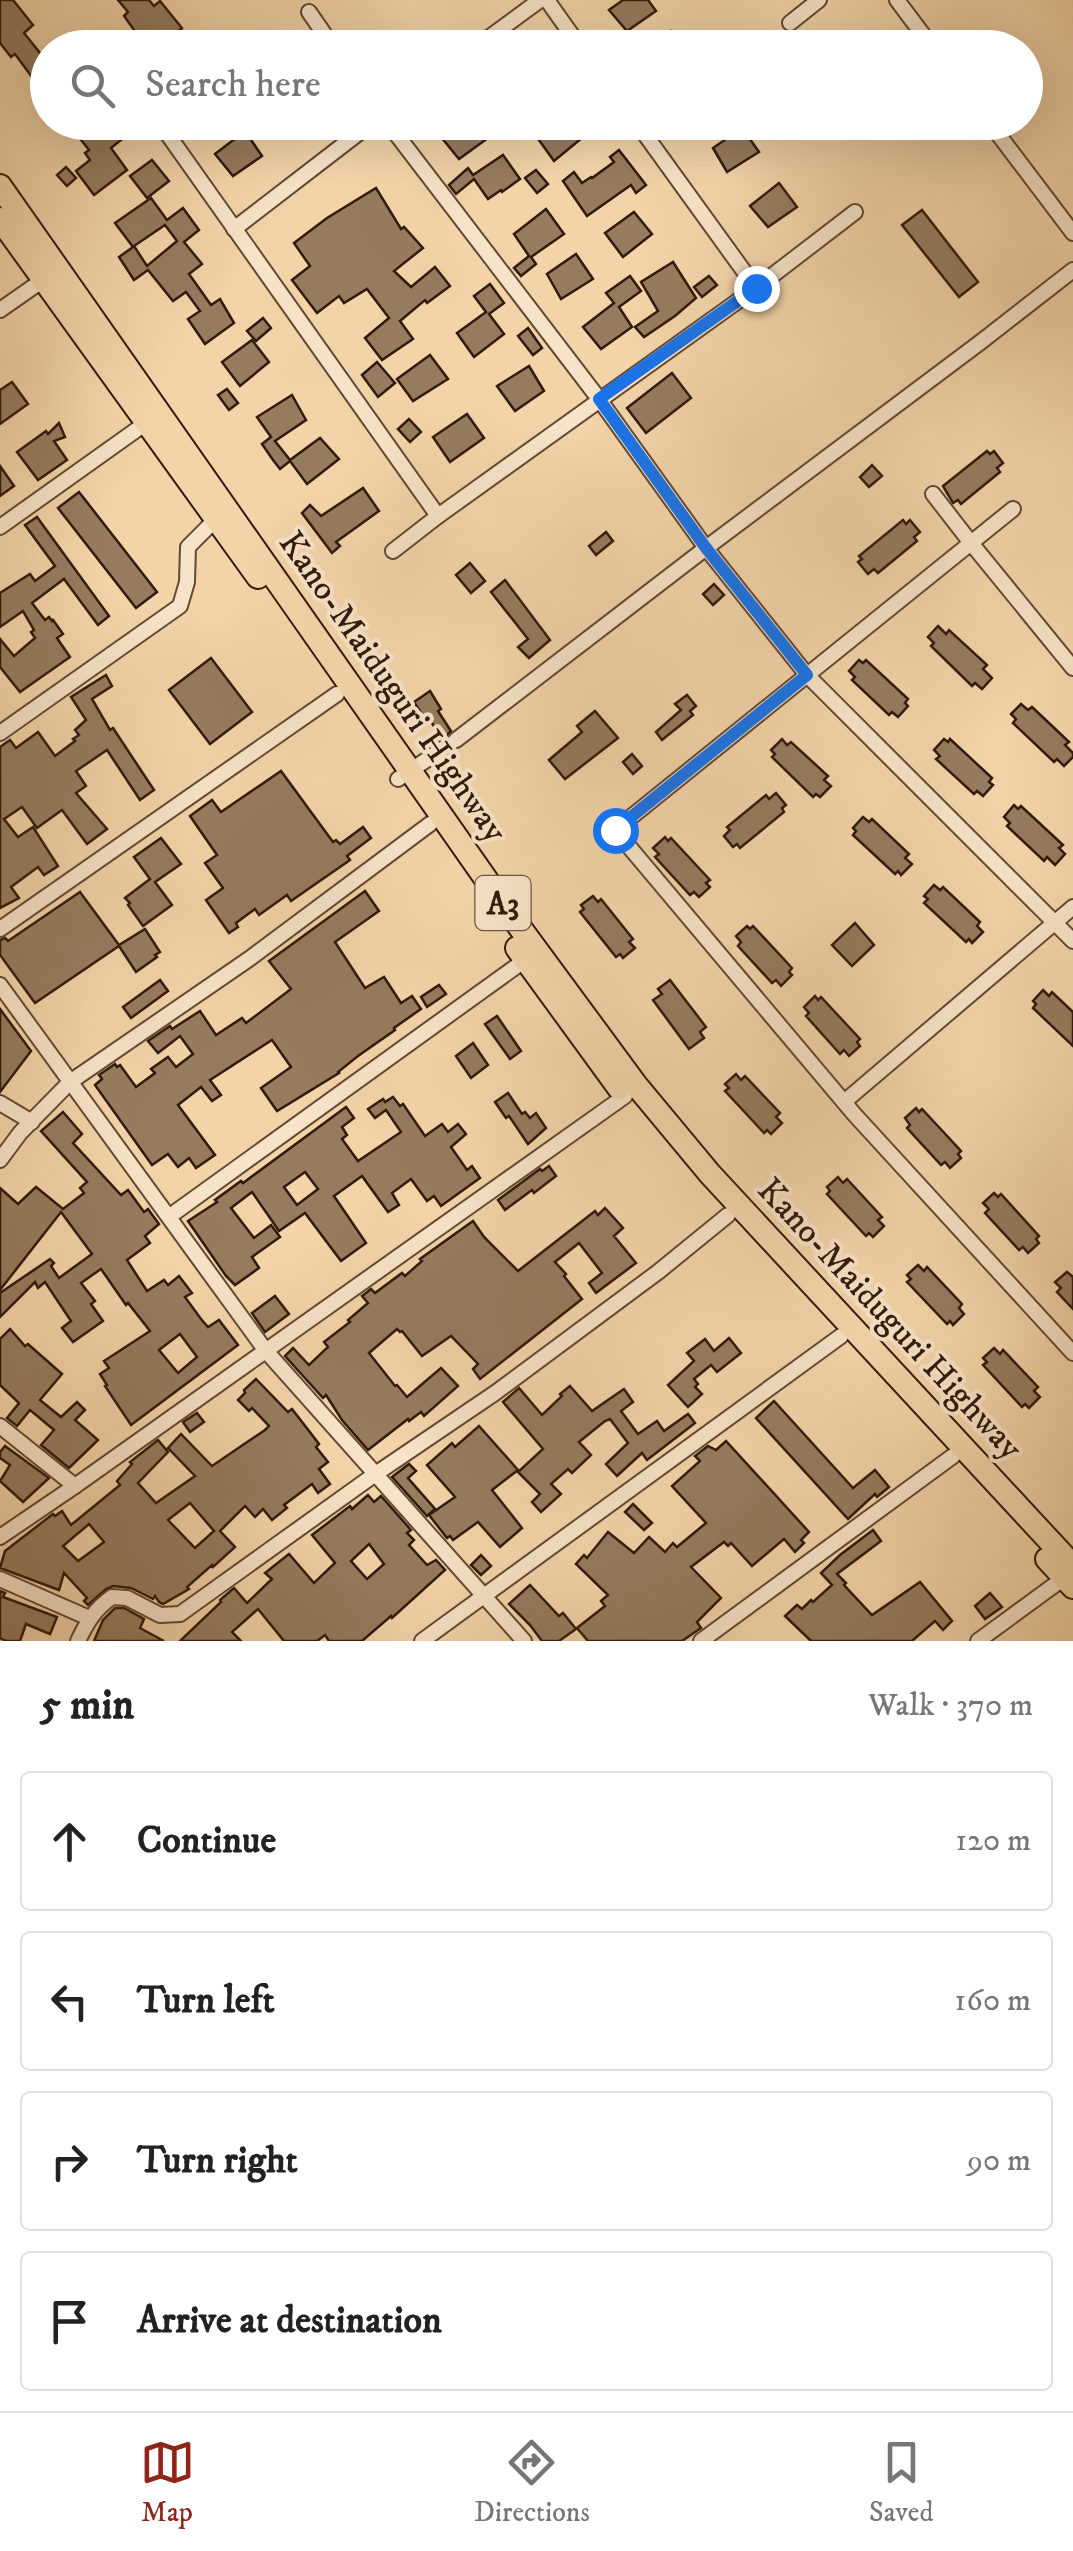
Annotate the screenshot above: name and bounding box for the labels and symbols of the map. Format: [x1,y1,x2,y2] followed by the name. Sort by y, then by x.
[734,266,780,312] route end
[268,523,517,852] street label: Kano-Maiduguri Highway
[593,808,639,854] route start
[476,876,530,930] road number: A3
[747,1169,1032,1470] street label: Kano-Maiduguri Highway

